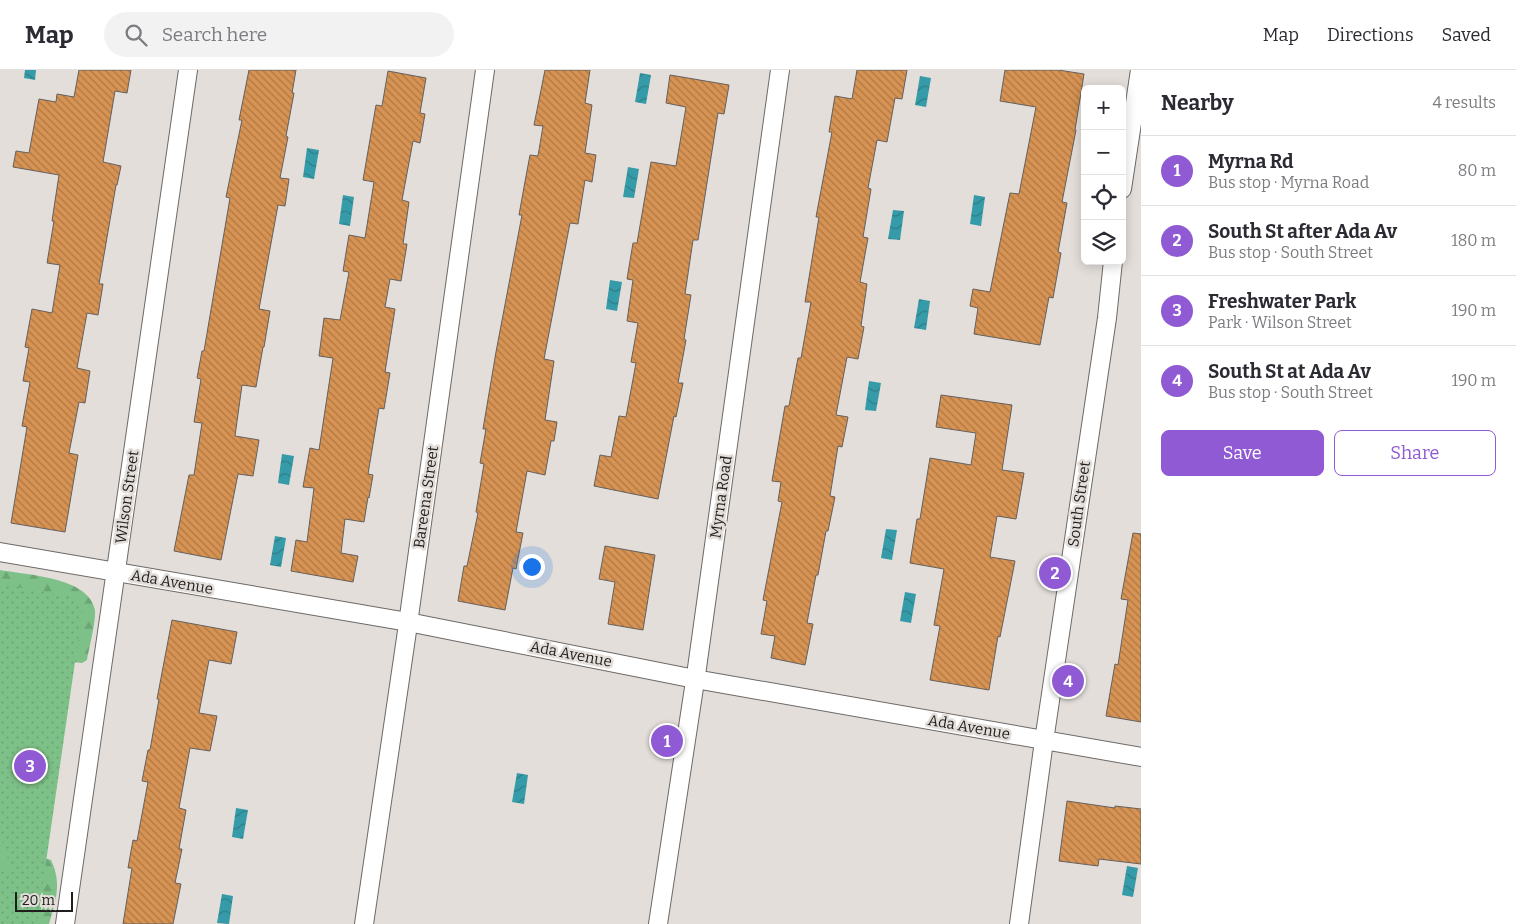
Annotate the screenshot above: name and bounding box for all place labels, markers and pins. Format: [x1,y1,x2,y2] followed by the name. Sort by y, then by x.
[1039,554,1071,592] pin: 2
[1052,662,1084,700] pin: 4
[651,722,683,760] pin: 1
[14,747,46,785] pin: 3

